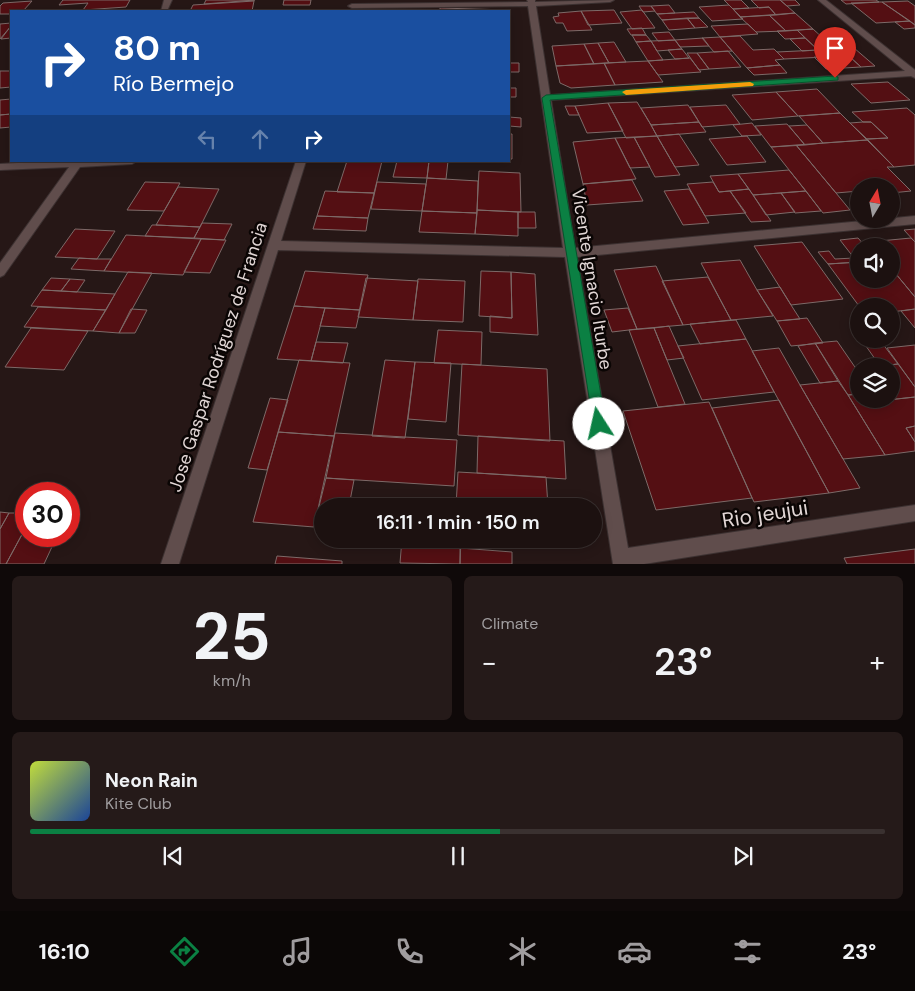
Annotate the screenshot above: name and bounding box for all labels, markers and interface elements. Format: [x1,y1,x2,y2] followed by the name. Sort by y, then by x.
[113,25,201,71] text: 80 m
[814,27,856,78] pin
[30,30,95,95] icon: right
[821,34,849,62] icon: arrive
[113,69,234,98] text: Río Bermejo
[193,125,221,153] icon: left
[246,125,274,153] icon: ahead
[299,125,327,153] icon: right
[850,178,900,228] north arrow
[850,178,900,408] map controls
[566,187,618,371] street label: Vicente Ignacio Iturbe
[163,219,273,495] street label: Jose Gaspar Rodríguez de Francia
[850,238,900,288] button: sound
[850,298,900,348] button: search
[850,358,900,408] button: layers
[572,397,624,449] position arrow
[15,482,80,547] speed limit sign: 30
[720,493,810,535] street label: Rio jeujui
[376,510,540,535] text: 16:11 · 1 min · 150 m
[193,595,271,679] text: 25
[482,613,538,634] text: Climate
[654,637,712,687] text: 23°
[482,644,497,681] text: −
[870,644,885,681] text: +
[213,670,251,691] text: km/h
[105,768,198,793] text: Neon Rain
[105,793,172,814] text: Kite Club
[159,842,187,870] icon: previous
[444,842,472,870] icon: pause
[729,842,757,870] icon: next
[167,934,202,969] icon: directions
[280,934,315,969] icon: music
[392,934,427,969] icon: phone
[505,934,540,969] icon: climate
[617,934,652,969] icon: car
[730,934,765,969] icon: filters
[39,937,90,966] text: 16:10
[842,937,876,966] text: 23°

